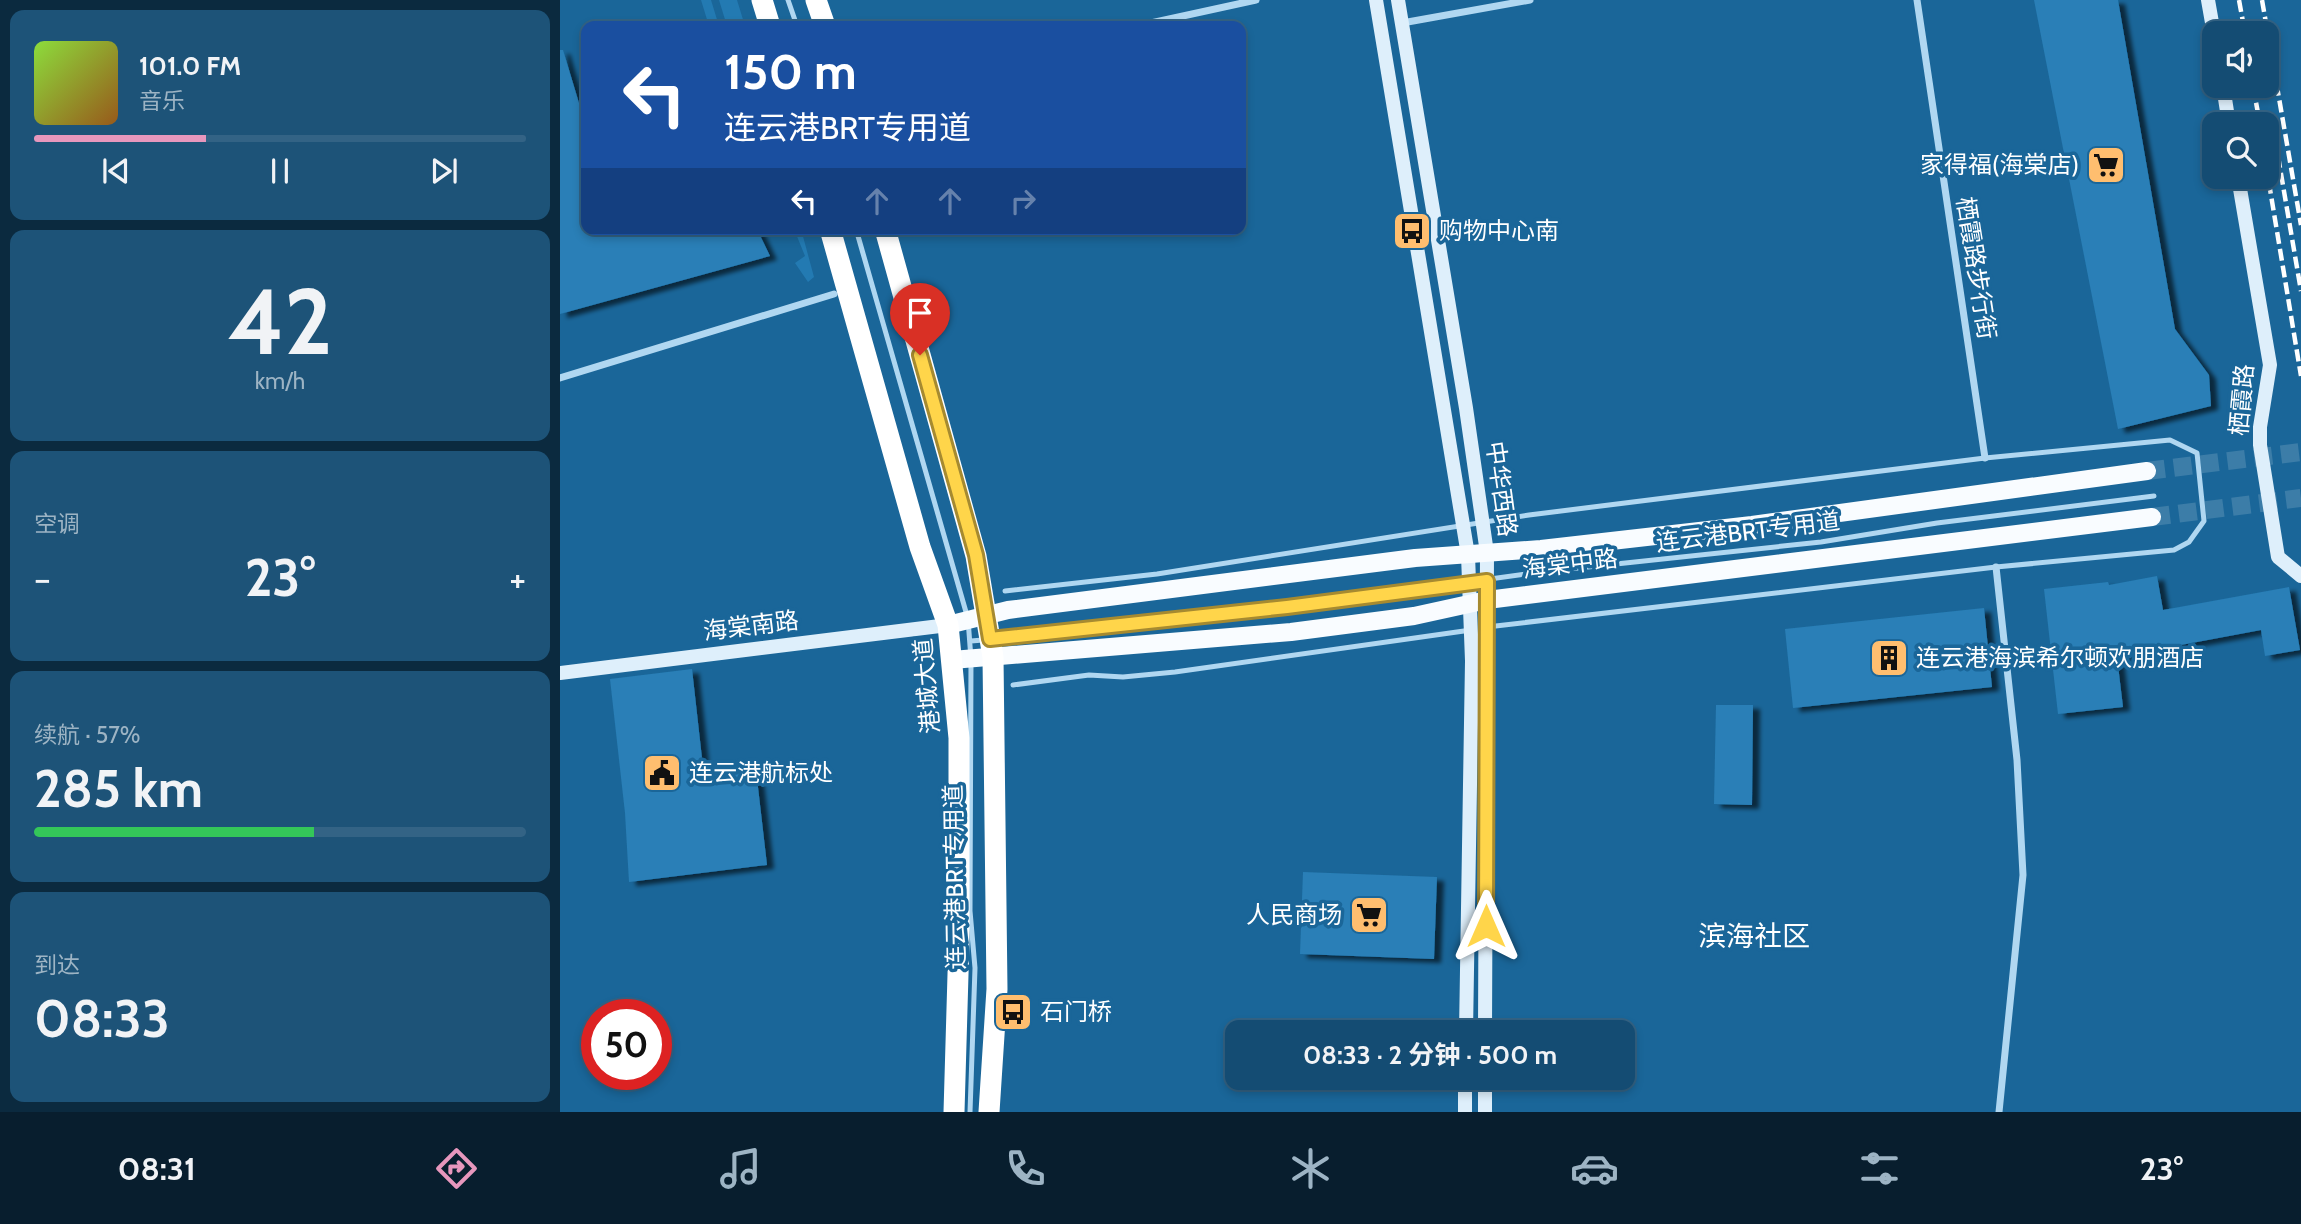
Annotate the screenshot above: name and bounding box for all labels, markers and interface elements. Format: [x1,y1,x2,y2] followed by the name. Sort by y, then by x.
[2202,21,2279,189] map controls
[2202,21,2279,98] button: sound
[724,42,857,101] text: 150 m
[609,49,700,140] icon: left
[139,50,241,82] text: 101.0 FM
[139,87,185,115] text: 音乐
[724,108,971,147] text: 连云港BRT专用道
[2202,112,2279,189] button: search
[2085,144,2127,186] supermarket icon: 家得福(海棠店)
[1920,150,2079,179] place label: 家得福(海棠店)
[97,152,135,190] icon: previous
[261,152,299,190] icon: pause
[425,152,463,190] icon: next
[785,182,823,220] icon: left
[858,182,896,220] icon: ahead
[931,182,969,220] icon: ahead
[1004,182,1042,220] icon: right
[1951,195,2002,341] street label: 栖霞路步行街
[1391,210,1433,252] bus stop icon: 购物中心南
[1439,216,1559,245] place label: 购物中心南
[228,266,332,377] text: 42
[890,283,950,355] pin
[901,294,939,332] icon: arrive
[2224,363,2259,437] street label: 栖霞路
[255,367,305,395] text: km/h
[1480,439,1523,538] street label: 中华西路
[1654,506,1842,557] street label: 连云港BRT专用道
[34,510,80,538] text: 空调
[1521,543,1619,584] street label: 海棠中路
[245,546,315,609] text: 23°
[34,555,51,602] text: −
[509,555,526,602] text: +
[702,605,800,646] street label: 海棠南路
[908,637,945,735] street label: 港城大道
[1868,637,1910,679] building icon: 连云港海滨希尔顿欢朋酒店
[1916,643,2204,672] place label: 连云港海滨希尔顿欢朋酒店
[34,721,141,749] text: 续航 · 57%
[641,752,683,794] public building icon: 连云港航标处
[34,757,203,820] text: 285 km
[689,758,833,787] place label: 连云港航标处
[938,784,971,970] street label: 连云港BRT专用道
[1449,889,1523,963] position arrow
[1348,894,1390,936] supermarket icon: 人民商场
[1246,900,1342,929] place label: 人民商场
[1698,919,1810,953] district label: 滨海社区
[34,951,80,979] text: 到达
[34,987,170,1050] text: 08:33
[992,991,1034,1033] bus stop icon: 石门桥
[1040,997,1112,1026] place label: 石门桥
[581,999,672,1090] speed limit sign: 50
[1303,1039,1557,1071] text: 08:33 · 2 分钟 · 500 m
[432,1144,481,1193] icon: directions
[716,1144,765,1193] icon: music
[1001,1144,1050,1193] icon: phone
[1286,1144,1335,1193] icon: climate
[1570,1144,1619,1193] icon: car
[1855,1144,1904,1193] icon: filters
[118,1149,196,1188] text: 08:31
[2140,1149,2183,1188] text: 23°

